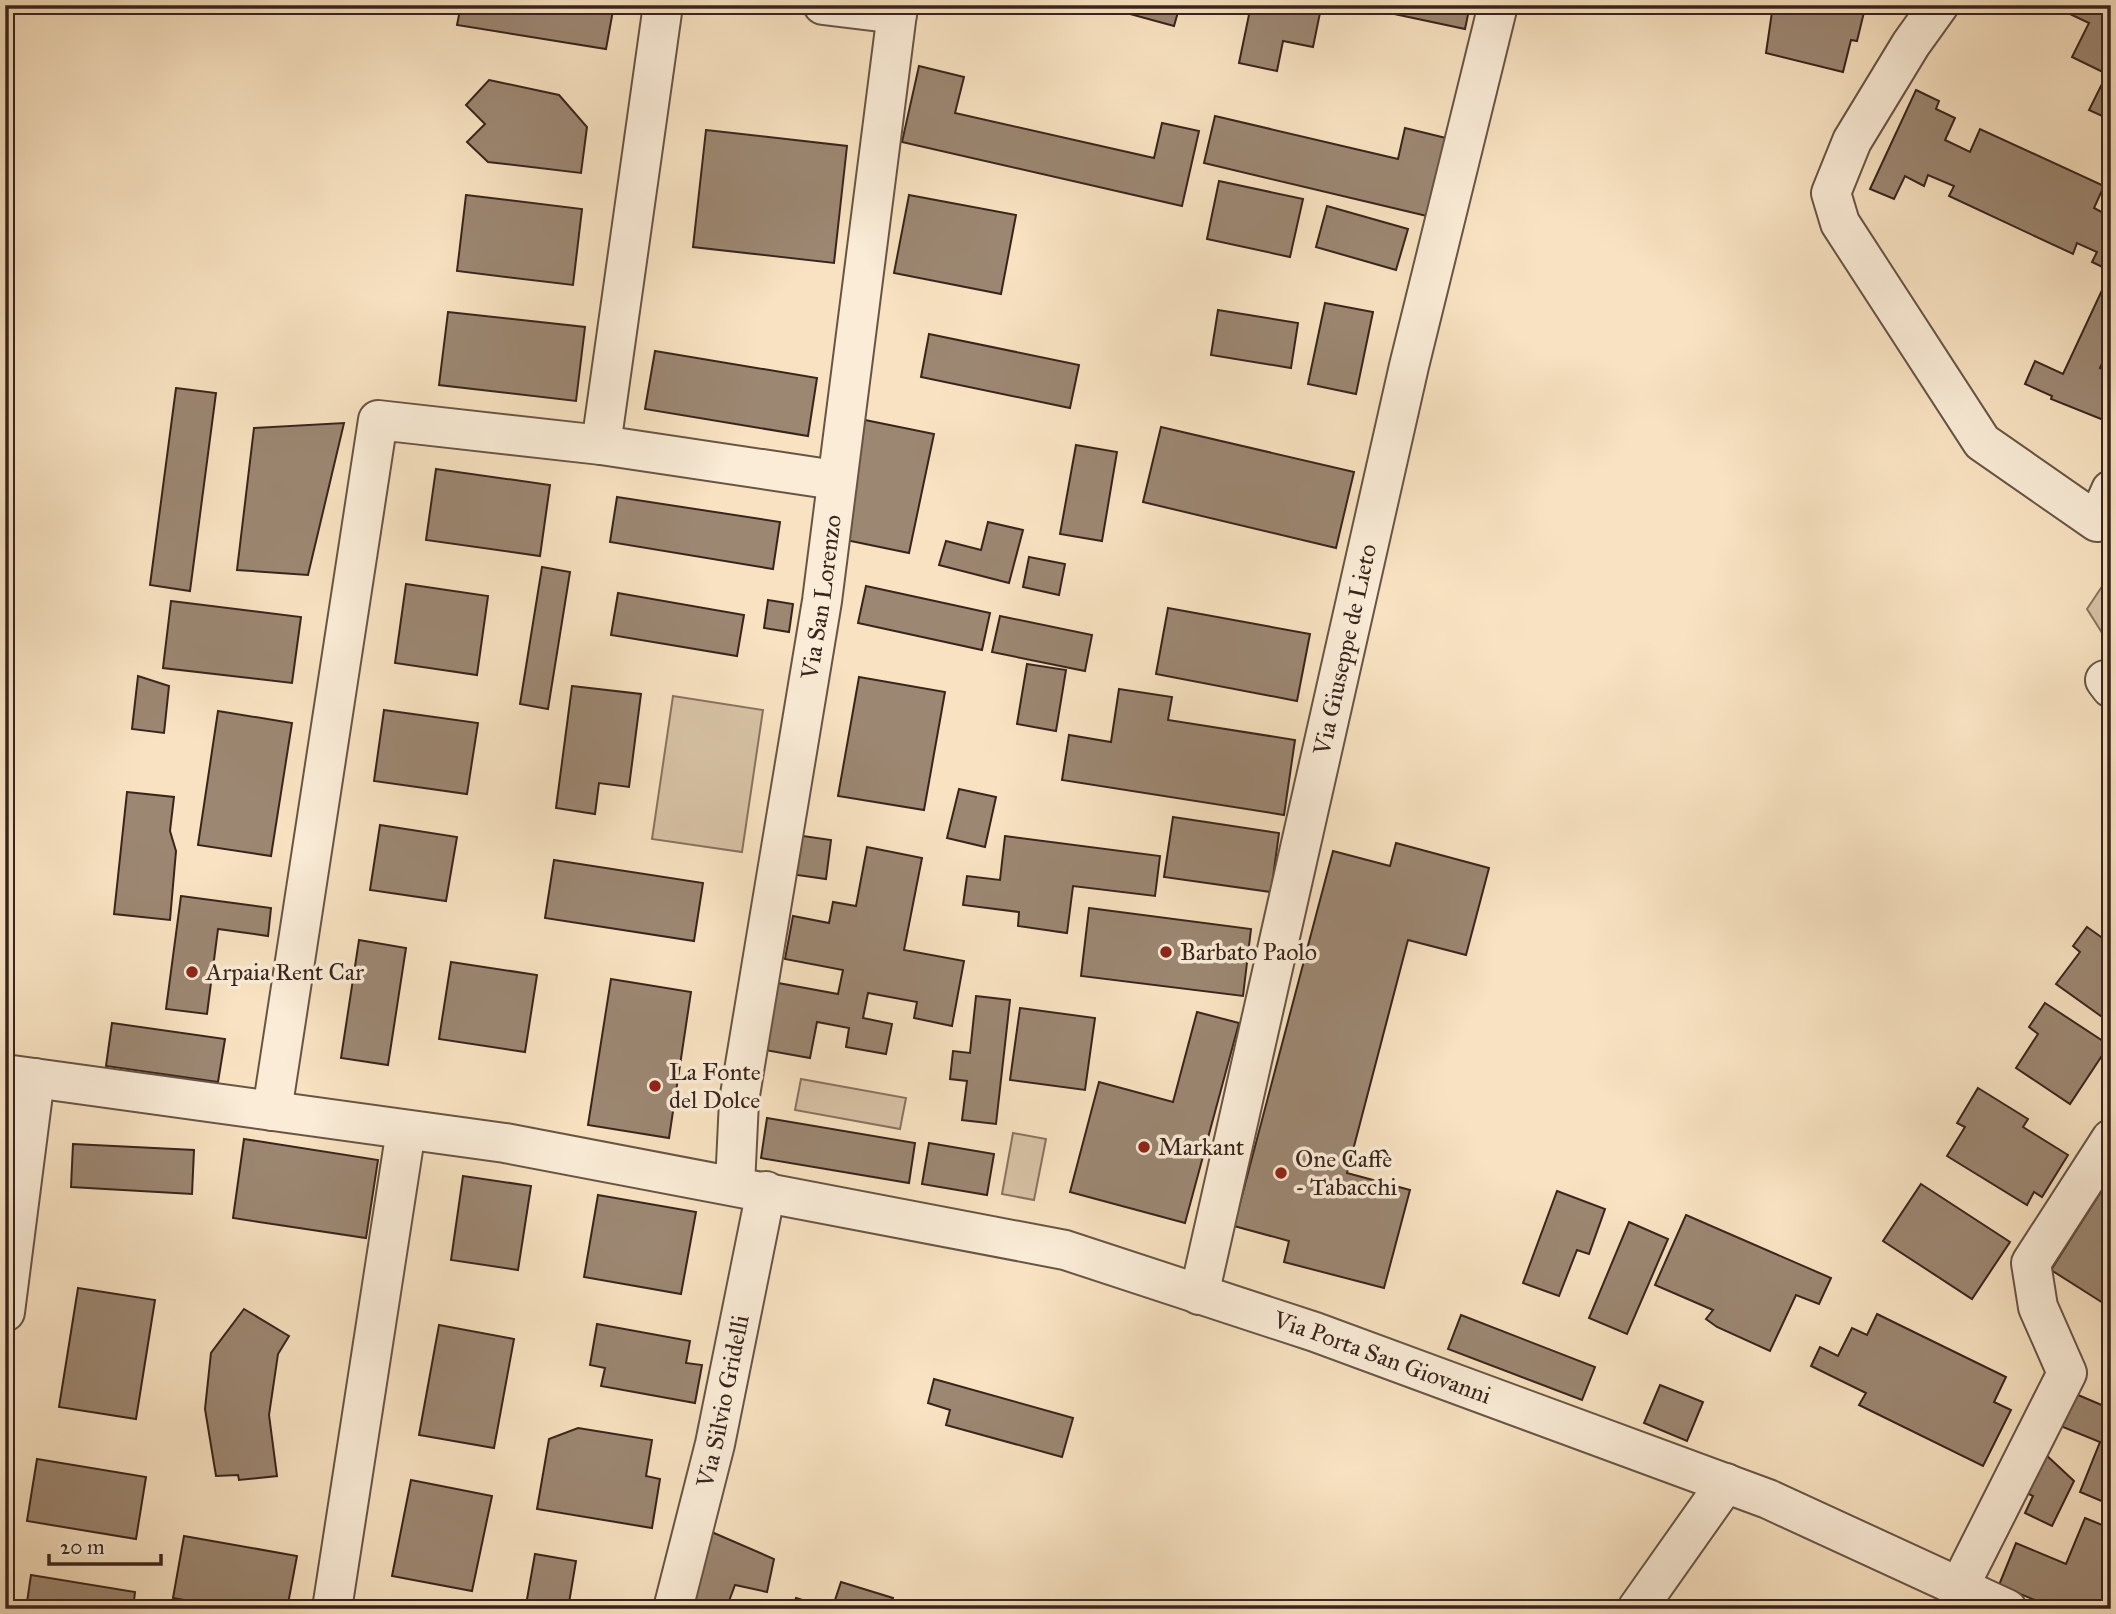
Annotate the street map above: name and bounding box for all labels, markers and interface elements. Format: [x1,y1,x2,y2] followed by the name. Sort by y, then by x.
[794,513,848,682] street label: Via San Lorenzo
[1306,541,1383,759] street label: Via Giuseppe de Lieto
[1180,937,1317,967] place label: Barbato Paolo
[1158,944,1174,960] marker: Barbato Paolo
[205,957,364,987] place label: Arpaia Rent Car
[184,964,200,980] marker: Arpaia Rent Car
[669,1057,761,1115] place label: La Fonte del Dolce
[647,1078,663,1094] marker: La Fonte del Dolce
[1158,1132,1245,1162] place label: Markant
[1136,1139,1152,1155] marker: Markant
[1295,1144,1398,1202] place label: One Caffè - Tabacchi
[1273,1165,1289,1181] marker: One Caffè - Tabacchi
[1269,1304,1496,1411] street label: Via Porta San Giovanni
[689,1312,756,1491] street label: Via Silvio Gridelli
[49,1523,161,1567] scale bar
[60,1534,105,1560] text: 20 m

